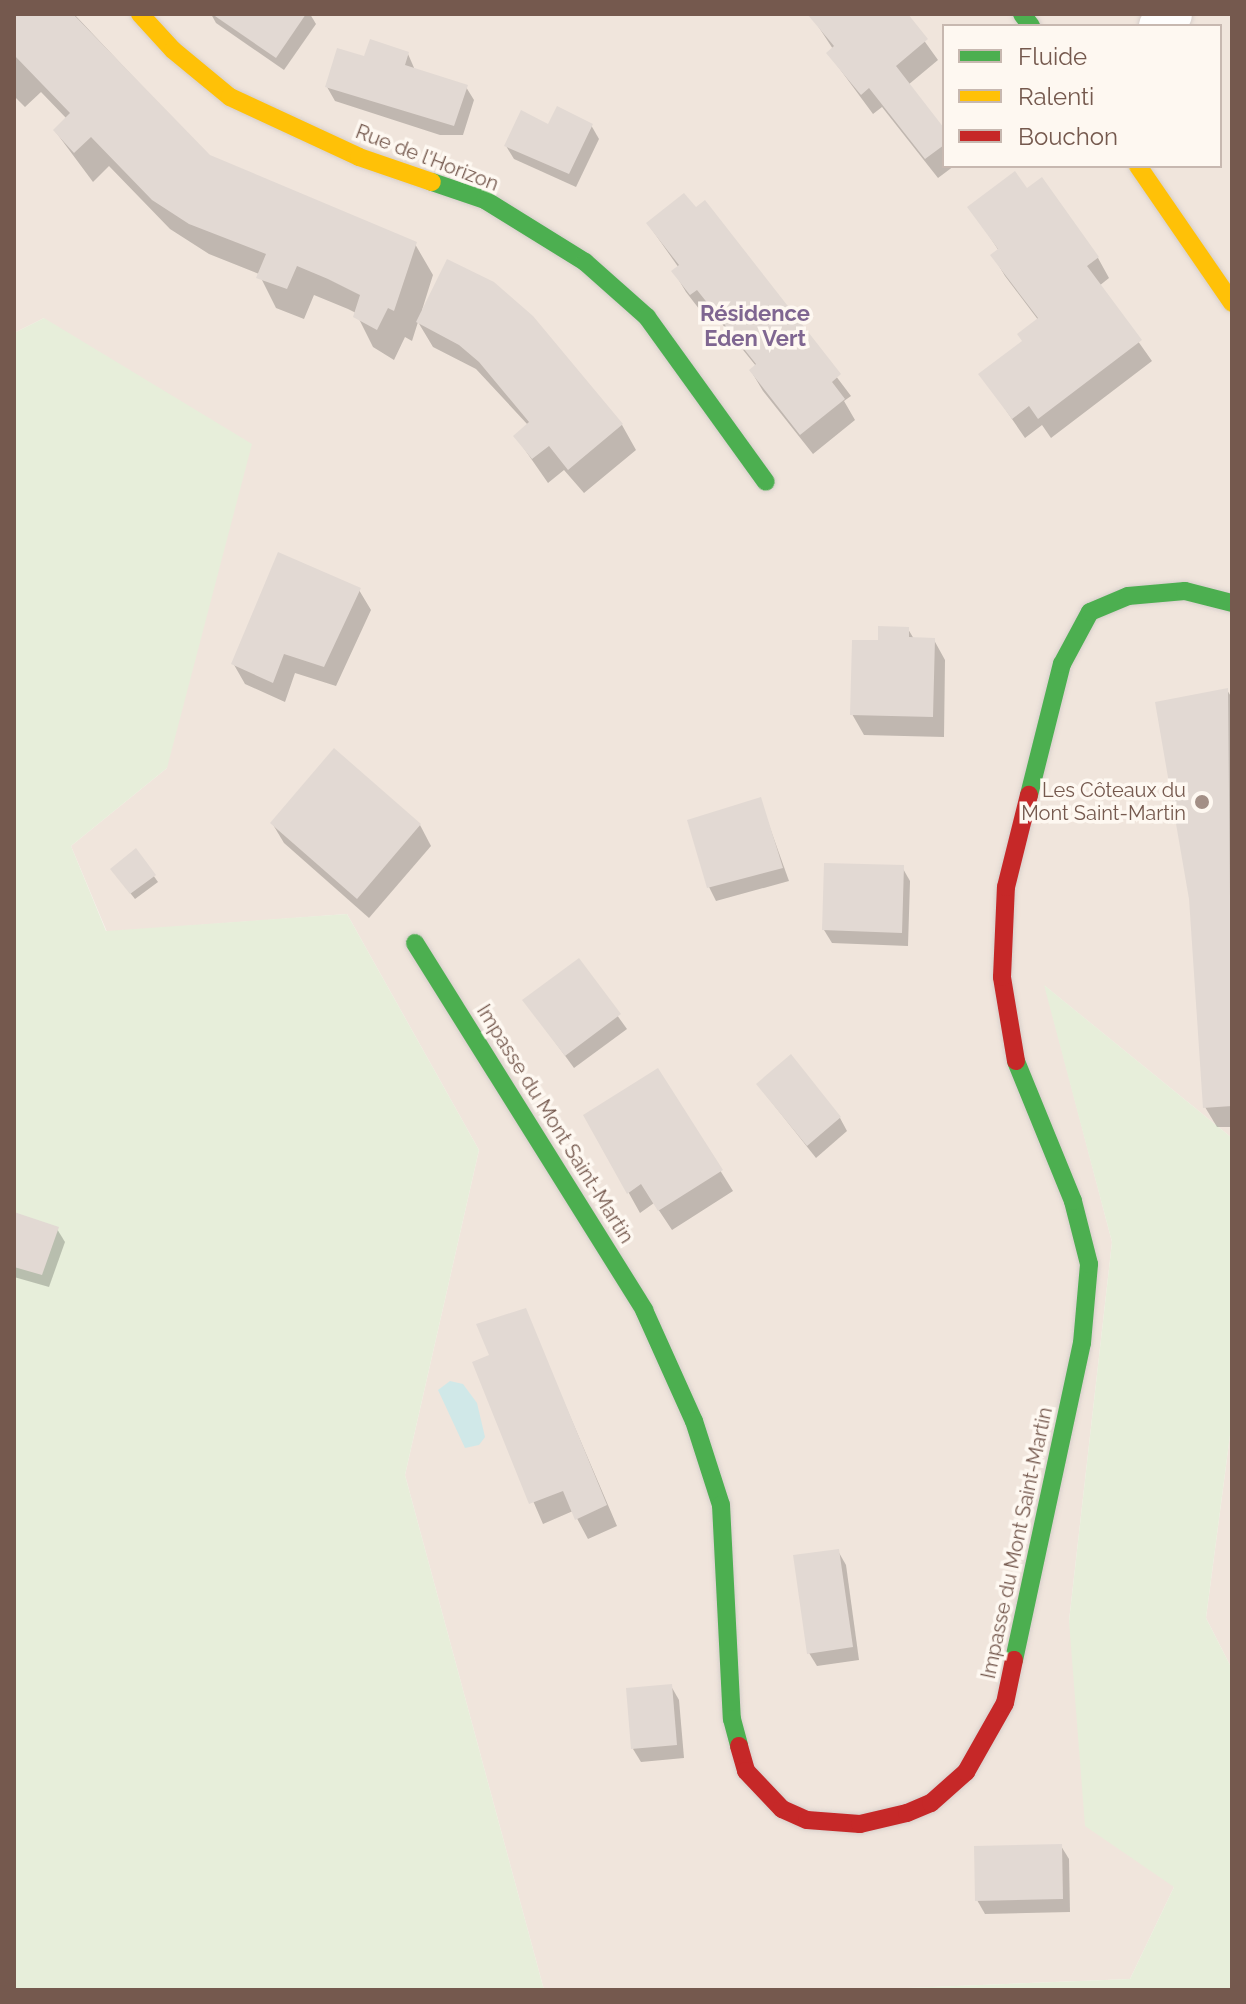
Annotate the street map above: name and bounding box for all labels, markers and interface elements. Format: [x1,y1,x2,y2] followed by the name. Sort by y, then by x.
[942,24,1222,168] legend
[1018,42,1087,71] text: Fluide
[1018,82,1094,111] text: Ralenti
[352,120,502,196] street label: Rue de l'Horizon
[1018,122,1118,151] text: Bouchon
[700,300,810,352] district label: Résidence Eden Vert
[1021,778,1186,825] place label: Les Côteaux du Mont Saint-Martin
[1193,793,1211,811] marker: Les Côteaux du Mont Saint-Martin
[471,1000,639,1248] street label: Impasse du Mont Saint-Martin
[976,1405,1058,1681] street label: Impasse du Mont Saint-Martin

